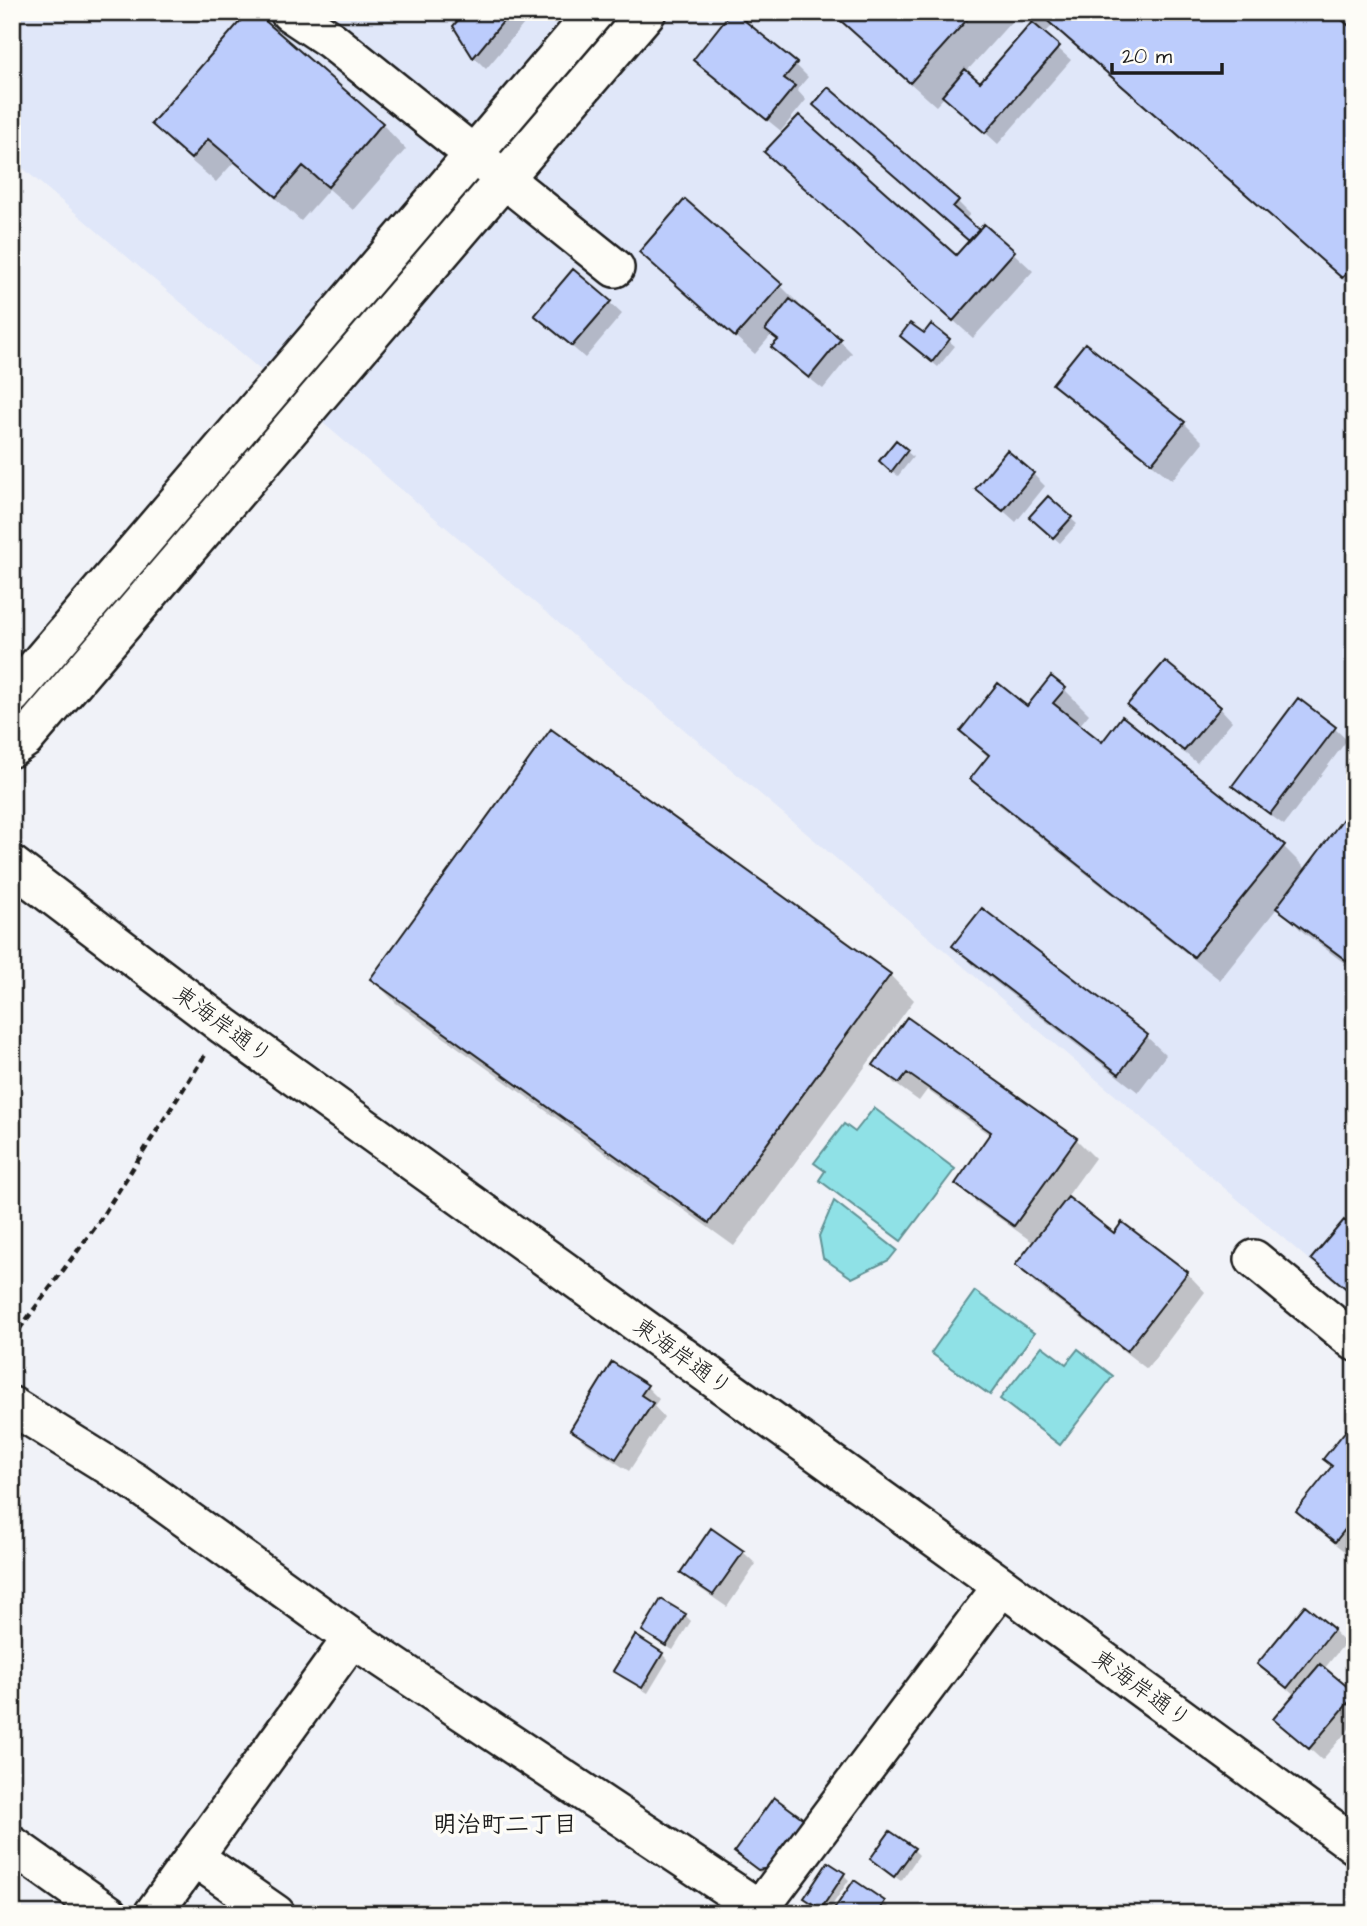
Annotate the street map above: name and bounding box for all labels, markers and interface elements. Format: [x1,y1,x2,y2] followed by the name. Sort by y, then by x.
[1112,32,1222,76] scale bar
[1122,42,1173,71] text: 20 m
[166,978,278,1072] street label: 東海岸通り
[626,1310,738,1404] street label: 東海岸通り
[1085,1642,1197,1736] street label: 東海岸通り
[433,1808,577,1842] district label: 明治町二丁目

